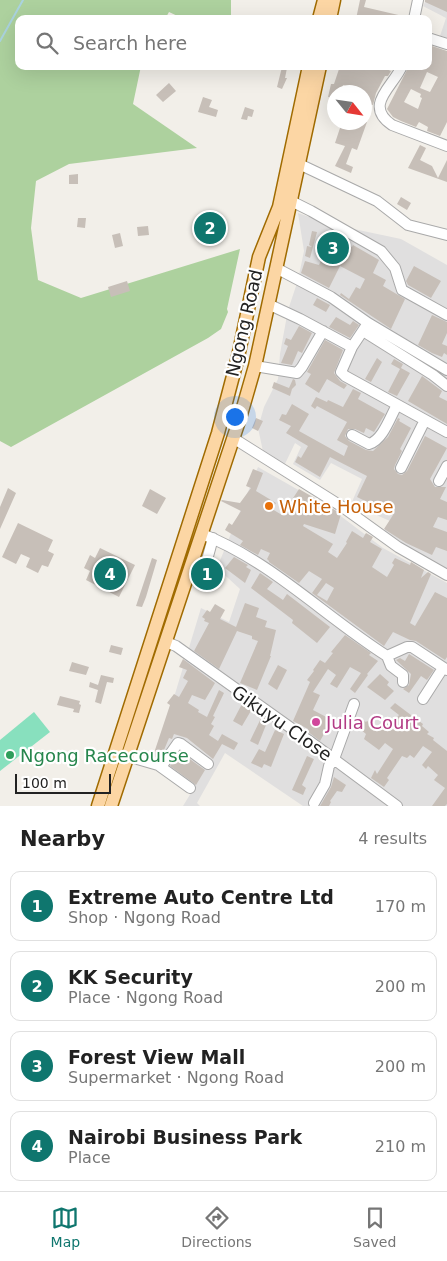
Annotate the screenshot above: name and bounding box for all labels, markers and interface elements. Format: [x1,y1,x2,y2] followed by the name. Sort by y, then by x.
[15,15,432,70] search box
[33,29,61,57] icon: search
[73,32,187,54] text: Search here
[327,85,372,130] north arrow
[194,209,226,247] pin: 2
[317,229,349,267] pin: 3
[221,267,267,379] street label: Ngong Road
[222,404,248,430] your location
[279,496,393,517] place label: White House
[263,500,275,512] marker: White House
[94,555,126,593] pin: 4
[191,555,223,593] pin: 1
[228,681,336,765] street label: Gikuyu Close
[325,712,419,733] place label: Julia Court
[310,716,322,728] marker: Julia Court
[20,745,189,766] place label: Ngong Racecourse
[4,749,16,761] marker: Ngong Racecourse
[15,771,111,794] scale bar
[22,775,67,791] text: 100 m
[20,827,105,851] text: Nearby
[358,829,427,848] text: 4 results
[68,886,334,908] text: Extreme Auto Centre Ltd
[31,897,43,916] text: 1
[375,897,426,916] text: 170 m
[68,908,221,927] text: Shop · Ngong Road
[68,966,193,988] text: KK Security
[31,977,43,996] text: 2
[375,977,426,996] text: 200 m
[68,988,223,1007] text: Place · Ngong Road
[68,1046,245,1068] text: Forest View Mall
[31,1057,43,1076] text: 3
[375,1057,426,1076] text: 200 m
[68,1068,284,1087] text: Supermarket · Ngong Road
[68,1126,302,1148] text: Nairobi Business Park
[31,1137,43,1156] text: 4
[375,1137,426,1156] text: 210 m
[68,1148,111,1167] text: Place
[51,1204,80,1250] tab: Map
[181,1204,252,1250] tab: Directions
[353,1204,396,1250] tab: Saved

